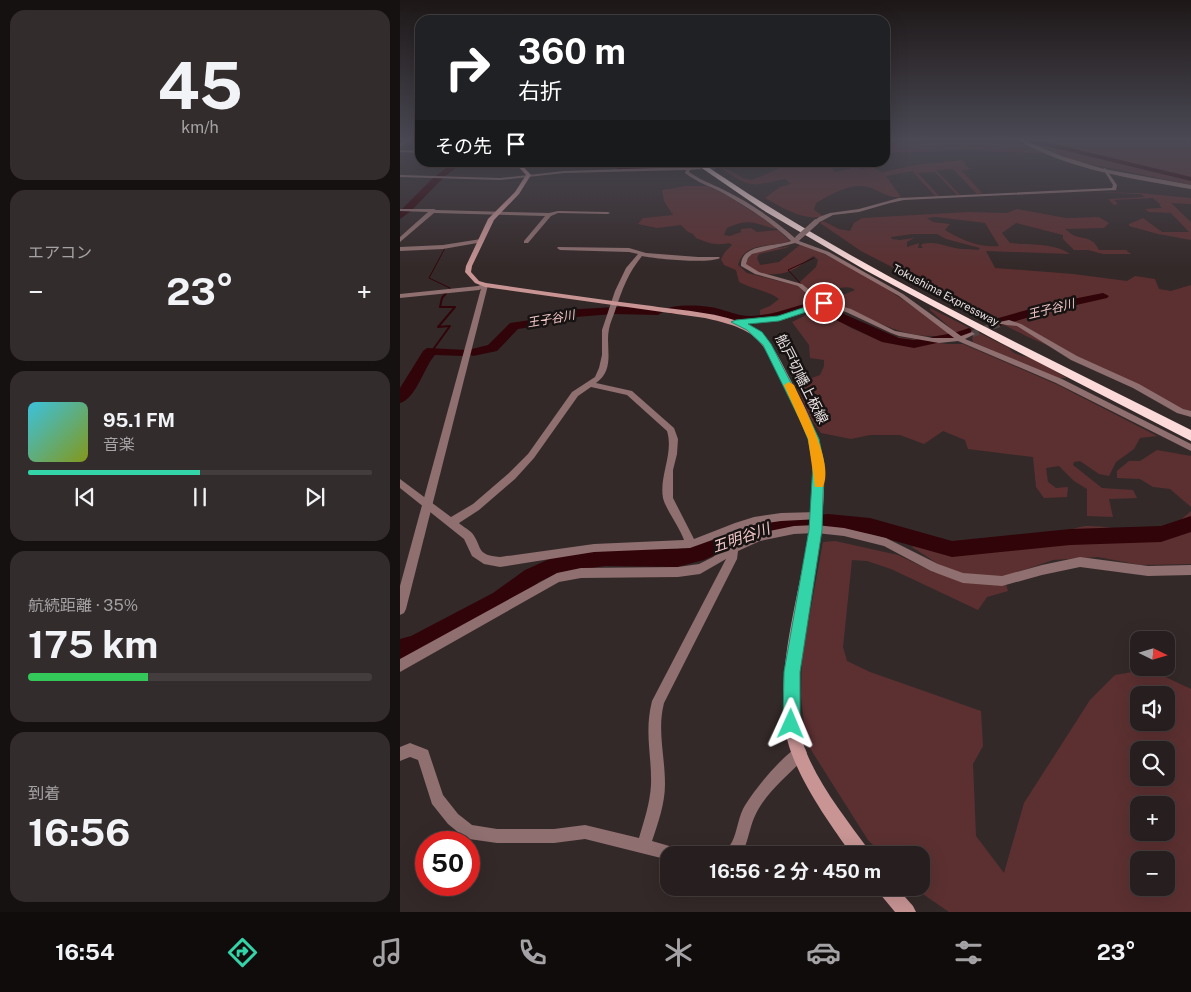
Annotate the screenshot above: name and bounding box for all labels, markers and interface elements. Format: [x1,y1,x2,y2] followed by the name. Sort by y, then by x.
[518,31,626,72] text: 360 m
[435,35,500,100] icon: right
[157,47,243,124] text: 45
[518,78,562,104] text: 右折
[181,118,219,137] text: km/h
[502,130,530,158] icon: arrive
[435,135,492,157] text: その先
[28,243,92,262] text: エアコン
[891,262,1001,328] street label: Tokushima Expressway
[166,269,234,314] text: 23°
[28,275,44,308] text: −
[356,275,372,308] text: +
[803,282,845,324] pin
[810,289,838,317] icon: arrive
[1026,296,1078,322] water label: 王子谷川
[526,308,578,330] water label: 王子谷川
[773,332,831,426] street label: 船戸切幡上板線
[103,409,175,431] text: 95.1 FM
[103,435,135,454] text: 音楽
[71,483,99,511] icon: previous
[186,483,214,511] icon: pause
[301,483,329,511] icon: next
[710,519,774,555] water label: 五明谷川
[28,596,138,615] text: 航続距離 · 35%
[28,622,158,667] text: 175 km
[1130,631,1175,676] north arrow
[1130,631,1175,896] map controls
[1130,686,1175,731] button: sound
[764,697,816,749] position arrow
[1130,741,1175,786] button: search
[28,784,60,803] text: 到着
[1130,796,1175,841] button: +
[28,810,130,855] text: 16:56
[415,831,480,896] speed limit sign: 50
[1130,851,1175,896] button: −
[709,860,881,882] text: 16:56 · 2 分 · 450 m
[225,935,260,970] icon: directions
[370,935,405,970] icon: music
[515,935,550,970] icon: phone
[661,935,696,970] icon: climate
[806,935,841,970] icon: car
[951,935,986,970] icon: filters
[55,939,114,965] text: 16:54
[1097,939,1136,965] text: 23°

